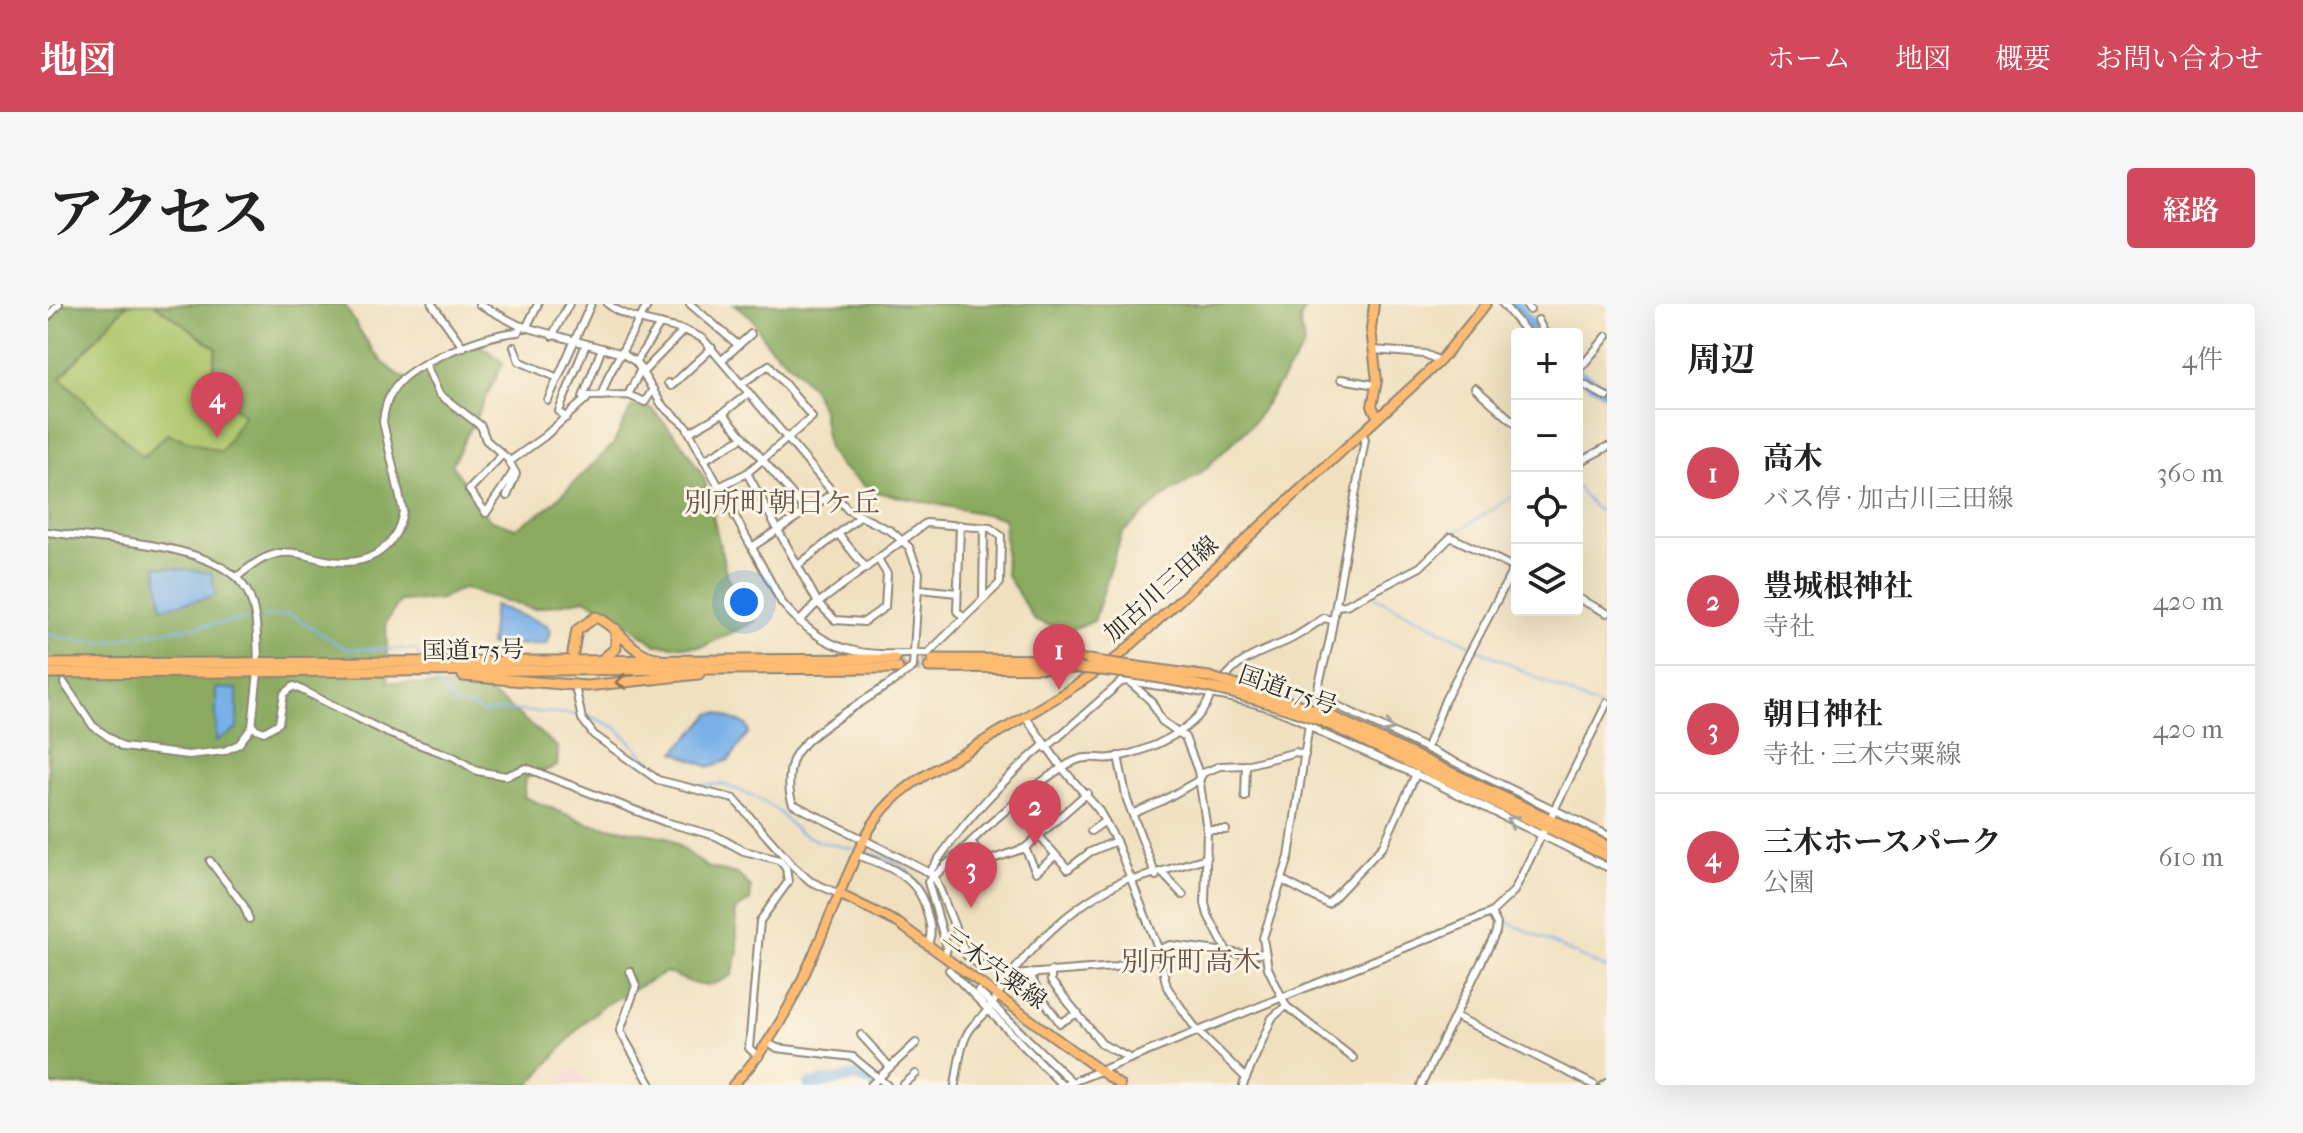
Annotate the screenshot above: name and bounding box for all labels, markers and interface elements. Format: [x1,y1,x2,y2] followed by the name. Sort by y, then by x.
[40,38,116,83] text: 地図
[1767,42,1851,75] text: ホーム
[1895,42,1951,75] text: 地図
[1995,42,2051,75] text: 概要
[2095,42,2263,75] text: お問い合わせ
[2127,168,2255,248] button: 経路
[48,181,270,246] text: アクセス
[1511,328,1583,616] map controls
[1511,328,1583,400] button: +
[1687,340,1755,380] text: 周辺
[2182,344,2223,375] text: 4件
[191,372,243,438] pin: 4
[1511,400,1583,472] button: −
[1763,441,1823,476] text: 高木
[1708,458,1718,489] text: 1
[2157,458,2223,489] text: 360 m
[1511,472,1583,544] button: locate
[1763,483,2013,514] text: バス停 · 加古川三田線
[684,486,880,519] district label: 別所町朝日ケ丘
[1098,530,1224,648] street label: 加古川三田線
[1511,544,1583,616] button: layers
[1763,569,1913,604] text: 豊城根神社
[724,582,764,622] your location
[1706,586,1720,617] text: 2
[2153,586,2223,617] text: 420 m
[1763,611,1815,642] text: 寺社
[1033,624,1085,690] pin: 1
[422,635,524,665] street label: 国道175号
[1235,660,1341,720] street label: 国道175号
[614,673,627,690] one-way arrow
[1763,697,1883,732] text: 朝日神社
[1708,714,1718,745] text: 3
[2153,714,2223,745] text: 420 m
[1380,718,1395,734] one-way arrow
[1763,739,1961,770] text: 寺社 · 三木宍粟線
[1009,780,1061,846] pin: 2
[1505,815,1520,830] one-way arrow
[1763,825,2002,860] text: 三木ホースパーク
[945,842,997,908] pin: 3
[1705,842,1721,873] text: 4
[2158,842,2223,873] text: 610 m
[1763,867,1815,898] text: 公園
[938,921,1052,1015] street label: 三木宍粟線
[1121,945,1261,978] district label: 別所町高木

